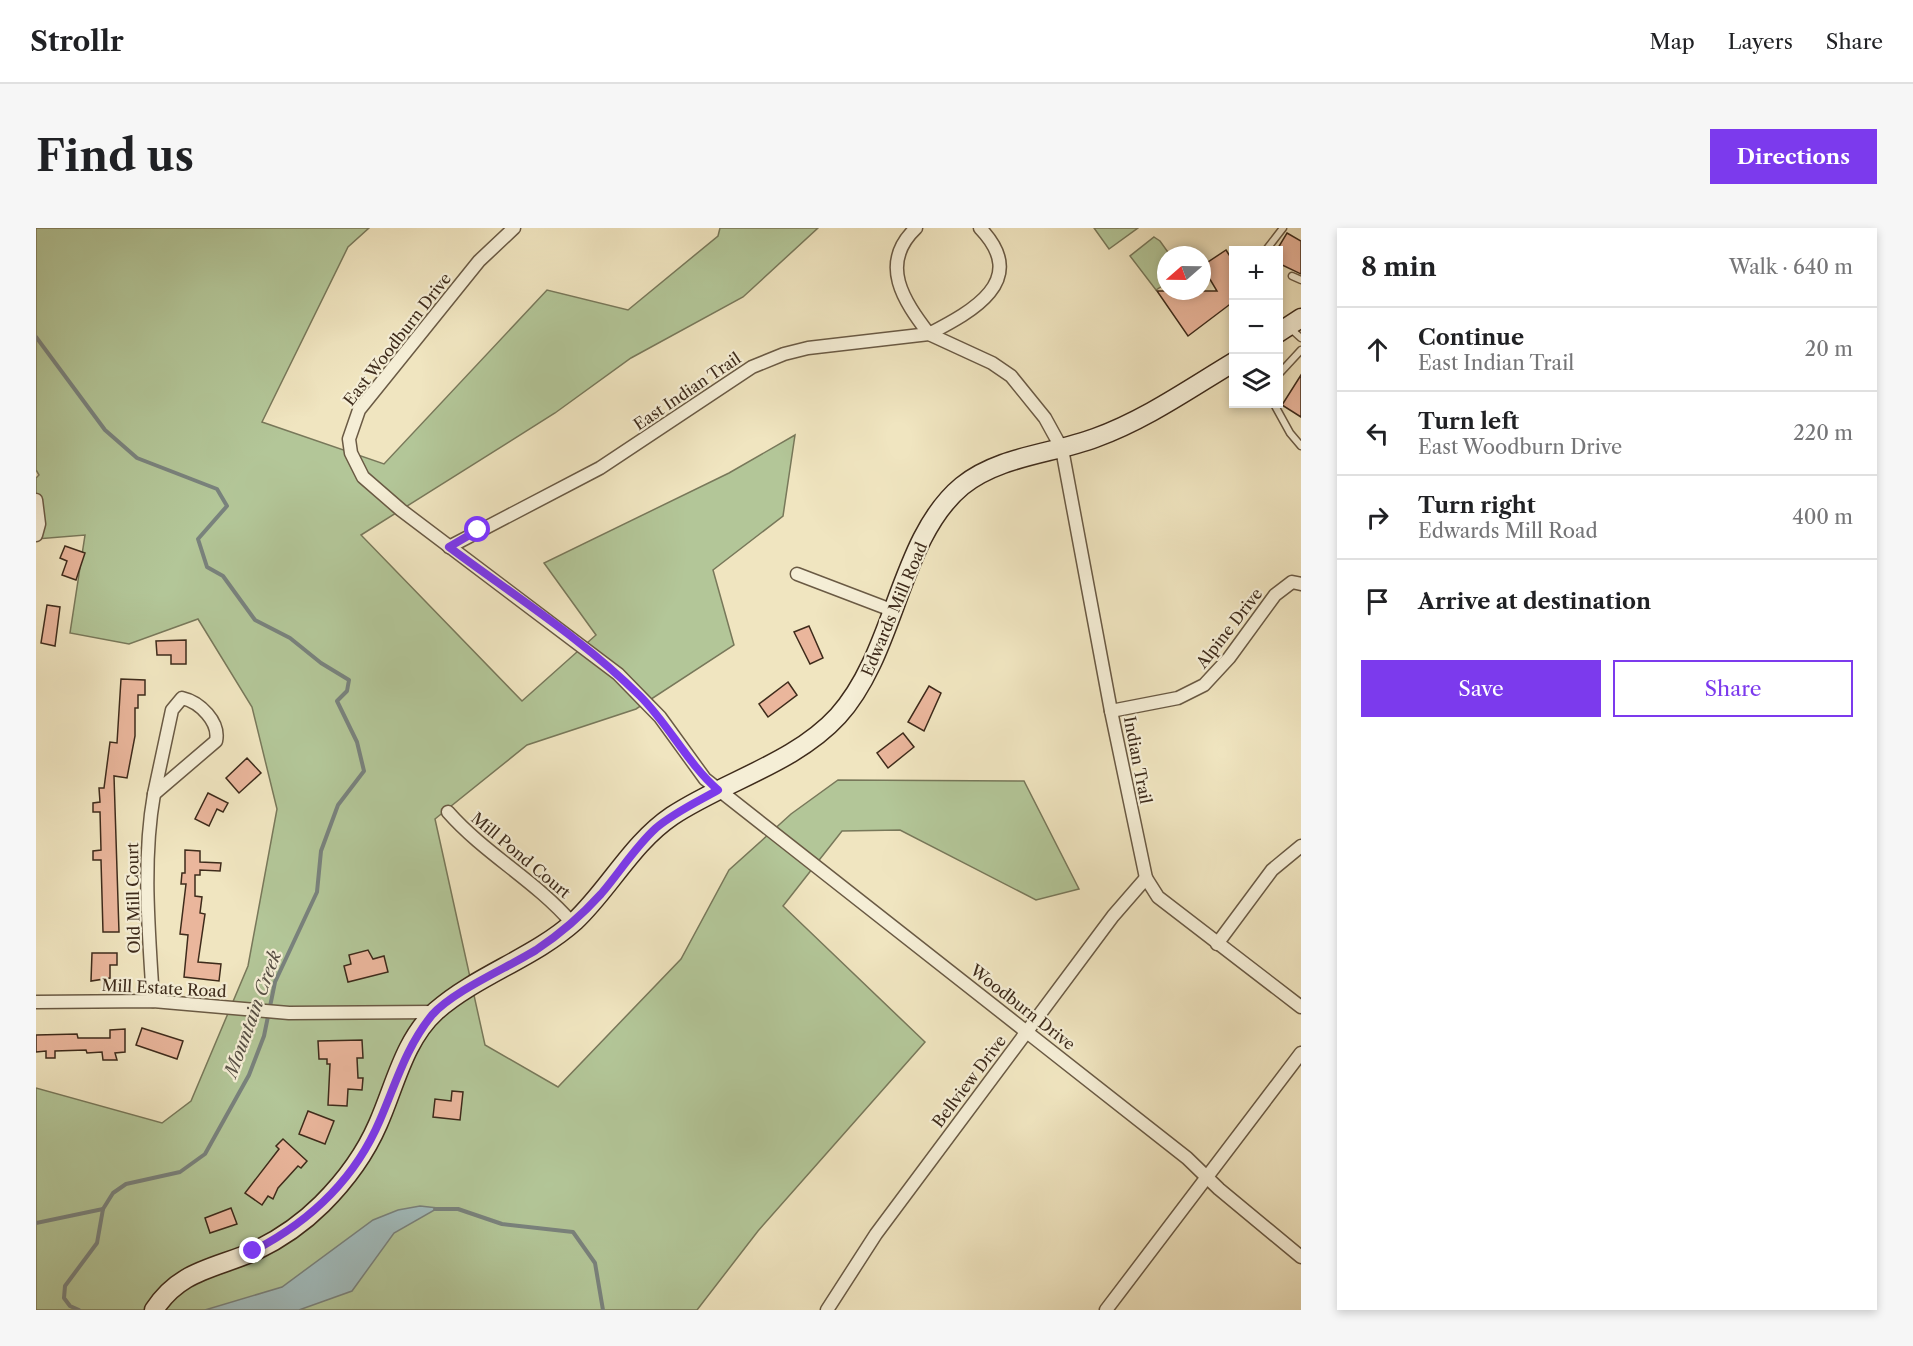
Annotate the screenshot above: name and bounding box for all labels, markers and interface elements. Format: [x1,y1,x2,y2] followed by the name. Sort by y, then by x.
[30,24,124,58] text: Strollr
[1650,29,1695,54] text: Map
[1728,29,1793,54] text: Layers
[1826,29,1883,54] text: Share
[1710,129,1877,184] button: Directions
[36,130,194,182] text: Find us
[1157,246,1211,300] north arrow
[1229,246,1283,408] map controls
[1229,246,1283,300] button: +
[1361,251,1437,283] text: 8 min
[1729,255,1853,279] text: Walk · 640 m
[339,268,455,409] street label: East Woodburn Drive
[1229,300,1283,354] button: −
[1418,324,1524,351] text: Continue
[1361,333,1394,366] icon: ahead
[1805,337,1853,361] text: 20 m
[630,348,745,434] street label: East Indian Trail
[1418,351,1574,375] text: East Indian Trail
[1229,354,1283,408] button: layers
[1418,408,1519,435] text: Turn left
[1361,417,1394,450] icon: left
[1793,421,1853,445] text: 220 m
[1418,435,1622,459] text: East Woodburn Drive
[1418,492,1536,519] text: Turn right
[1361,501,1394,534] icon: right
[1792,505,1853,529] text: 400 m
[464,516,490,542] route start
[1418,519,1598,543] text: Edwards Mill Road
[857,539,931,679] street label: Edwards Mill Road
[1191,584,1267,673] street label: Alpine Drive
[1361,585,1394,618] icon: arrive
[1418,588,1651,615] text: Arrive at destination
[1361,660,1601,717] button: Save
[1613,660,1853,717] button: Share
[1120,715,1156,806] street label: Indian Trail
[467,808,575,902] street label: Mill Pond Court
[122,842,144,954] street label: Old Mill Court
[219,947,286,1082] water label: Mountain Creek
[966,959,1079,1054] street label: Woodburn Drive
[101,975,227,1001] street label: Mill Estate Road
[928,1031,1010,1131] street label: Bellview Drive
[239,1237,265,1263] route end

